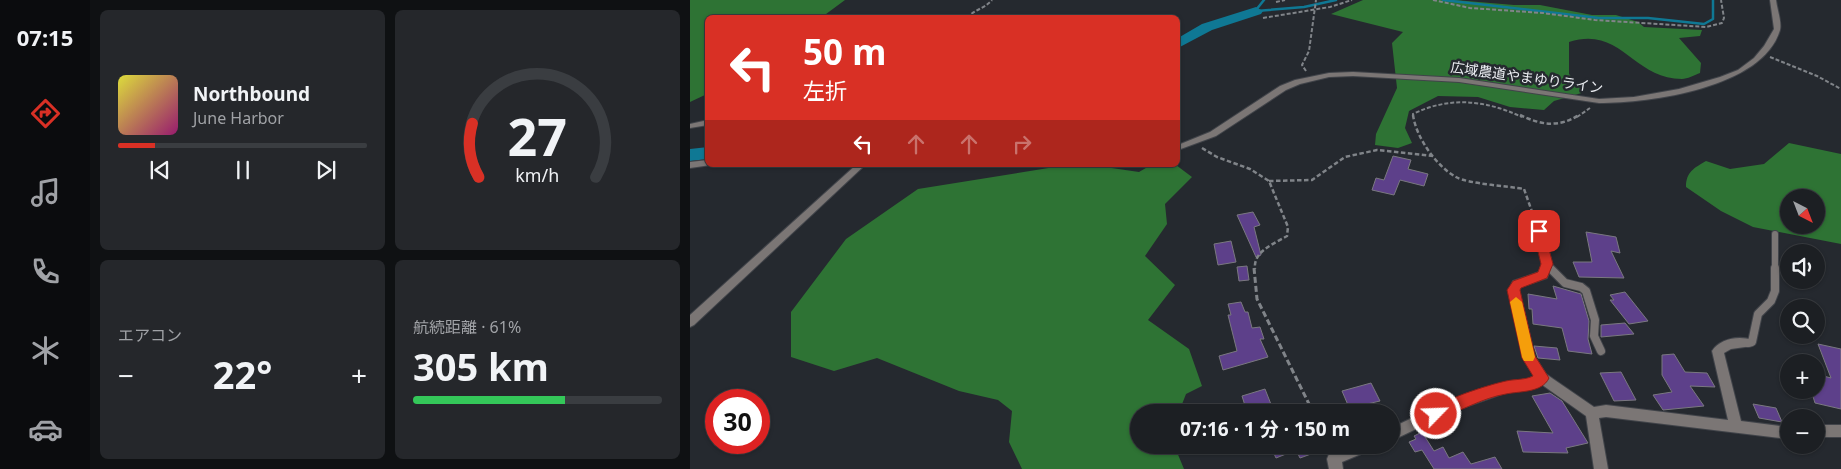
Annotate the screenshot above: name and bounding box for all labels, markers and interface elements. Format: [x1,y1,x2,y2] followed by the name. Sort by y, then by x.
[17,22,73,52] text: 07:15
[803,28,886,75] text: 50 m
[720,35,785,100] icon: left
[1449,57,1605,97] street label: 広域農道やまゆりライン
[803,75,847,105] text: 左折
[193,81,310,107] text: Northbound
[28,96,63,131] icon: directions
[508,100,567,171] text: 27
[193,107,284,129] text: June Harbor
[849,130,877,158] icon: left
[902,130,930,158] icon: ahead
[955,130,983,158] icon: ahead
[1008,130,1036,158] icon: right
[146,156,174,184] icon: previous
[229,156,257,184] icon: pause
[312,156,340,184] icon: next
[516,163,559,187] text: km/h
[28,175,63,210] icon: music
[1780,189,1825,234] north arrow
[1780,189,1825,454] map controls
[1518,210,1560,252] pin
[1525,217,1553,245] icon: arrive
[1780,244,1825,289] button: sound
[28,254,63,289] icon: phone
[1780,299,1825,344] button: search
[413,316,521,338] text: 航続距離 · 61%
[118,324,182,346] text: エアコン
[28,333,63,368] icon: climate
[413,340,549,392] text: 305 km
[213,348,272,400] text: 22°
[1780,354,1825,399] button: +
[118,356,134,394] text: −
[351,356,367,394] text: +
[1409,387,1461,439] position arrow
[705,389,770,454] speed limit sign: 30
[1780,409,1825,454] button: −
[28,412,63,447] icon: car
[1180,416,1350,442] text: 07:16 · 1 分 · 150 m

